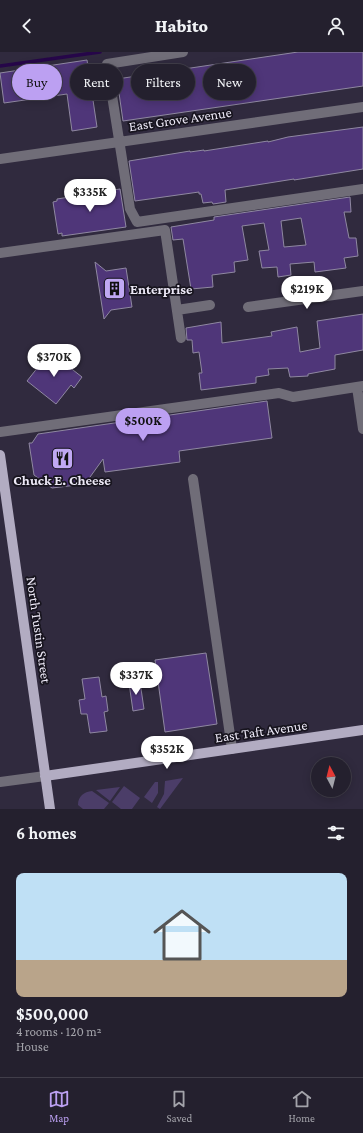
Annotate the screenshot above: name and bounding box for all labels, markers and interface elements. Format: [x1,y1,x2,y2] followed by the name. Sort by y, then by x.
[16,15,38,37] icon: back
[325,15,347,37] icon: person
[155,16,208,36] text: Habito
[12,64,62,100] chip: Buy
[70,64,123,100] chip: Rent
[131,64,195,100] chip: Filters
[203,64,256,100] chip: New
[128,104,232,134] street label: East Grove Avenue
[62,179,118,213] pin: $335K
[73,184,107,199] text: $335K
[101,276,127,302] building icon: Enterprise
[279,276,335,310] pin: $219K
[130,281,193,297] place label: Enterprise
[290,281,324,296] text: $219K
[26,344,82,378] pin: $370K
[37,349,71,364] text: $370K
[115,408,171,442] pin: $500K
[125,413,161,428] text: $500K
[49,445,75,471] restaurant icon: Chuck E. Cheese
[13,472,111,488] place label: Chuck E. Cheese
[24,576,54,685] street label: North Tustin Street
[108,662,164,696] pin: $337K
[119,667,153,682] text: $337K
[214,717,308,745] street label: East Taft Avenue
[139,736,195,770] pin: $352K
[150,741,184,756] text: $352K
[311,757,351,797] north arrow
[311,757,351,797] map controls
[325,822,347,844] icon: filters
[16,824,76,843] text: 6 homes
[146,899,218,971] icon: home
[16,1005,89,1024] text: $500,000
[16,1024,102,1039] text: 4 rooms · 120 m²
[16,1039,49,1054] text: House
[48,1088,70,1124] tab: Map
[166,1088,192,1124] tab: Saved
[288,1088,315,1124] tab: Home

